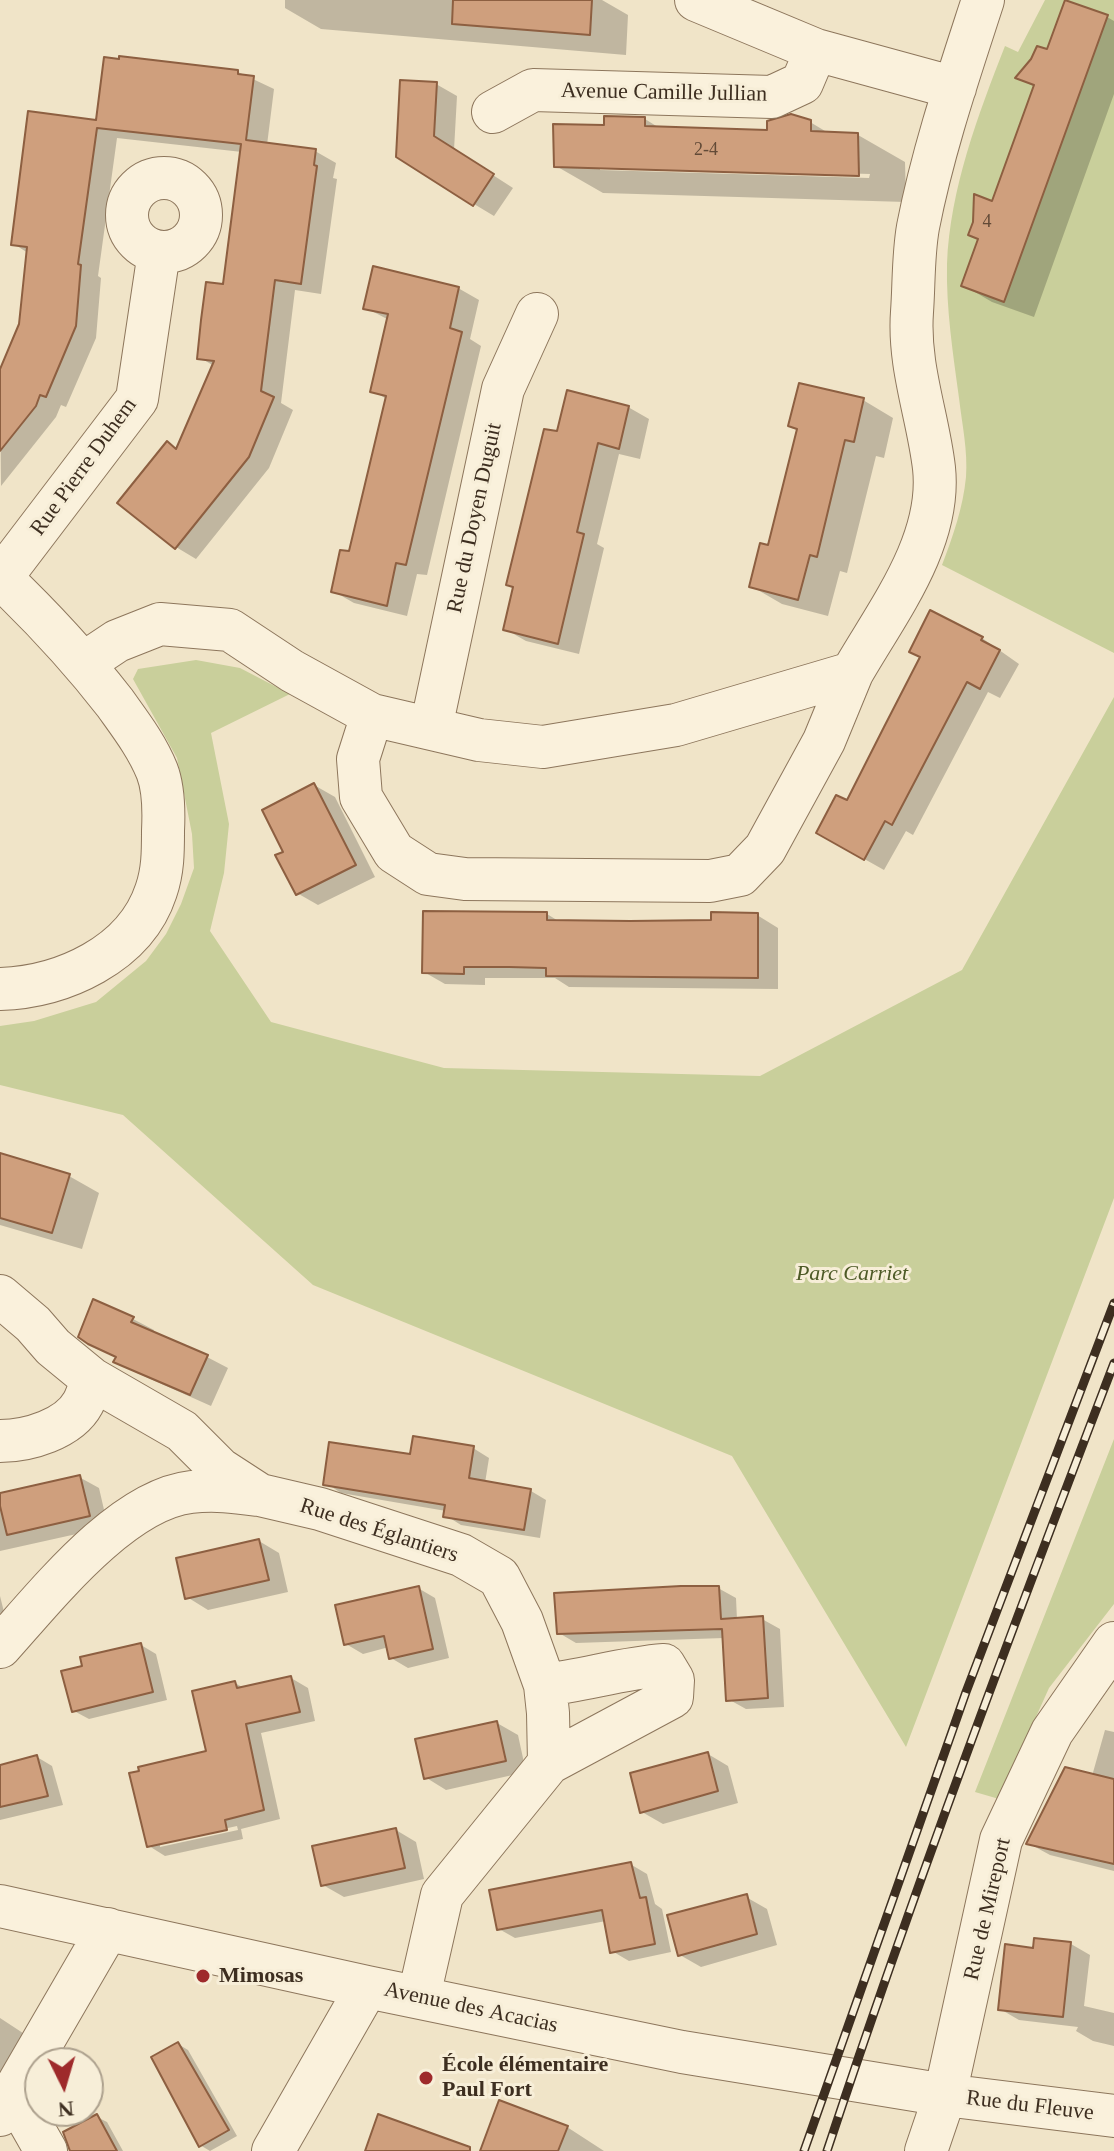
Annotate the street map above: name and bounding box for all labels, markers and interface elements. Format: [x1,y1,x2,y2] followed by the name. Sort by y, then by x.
[561,78,767,108] street label: Avenue Camille Jullian
[694,139,718,161] house number: 2-4
[982,211,992,233] house number: 4
[25,393,143,541] street label: Rue Pierre Duhem
[442,421,508,615] street label: Rue du Doyen Duguit
[796,1261,908,1287] park label: Parc Carriet
[296,1493,462,1569] street label: Rue des Églantiers
[959,1835,1017,1983] street label: Rue de Mireport
[219,1963,303,1989] place label: Mimosas
[194,1967,212,1985] marker: Mimosas
[382,1977,560,2039] street label: Avenue des Acacias
[24,2047,104,2127] north arrow
[442,2052,608,2104] place label: École élémentaire Paul Fort
[417,2069,435,2087] marker: École élémentaire Paul Fort
[965,2085,1095,2127] street label: Rue du Fleuve
[57,2096,75,2123] text: N

